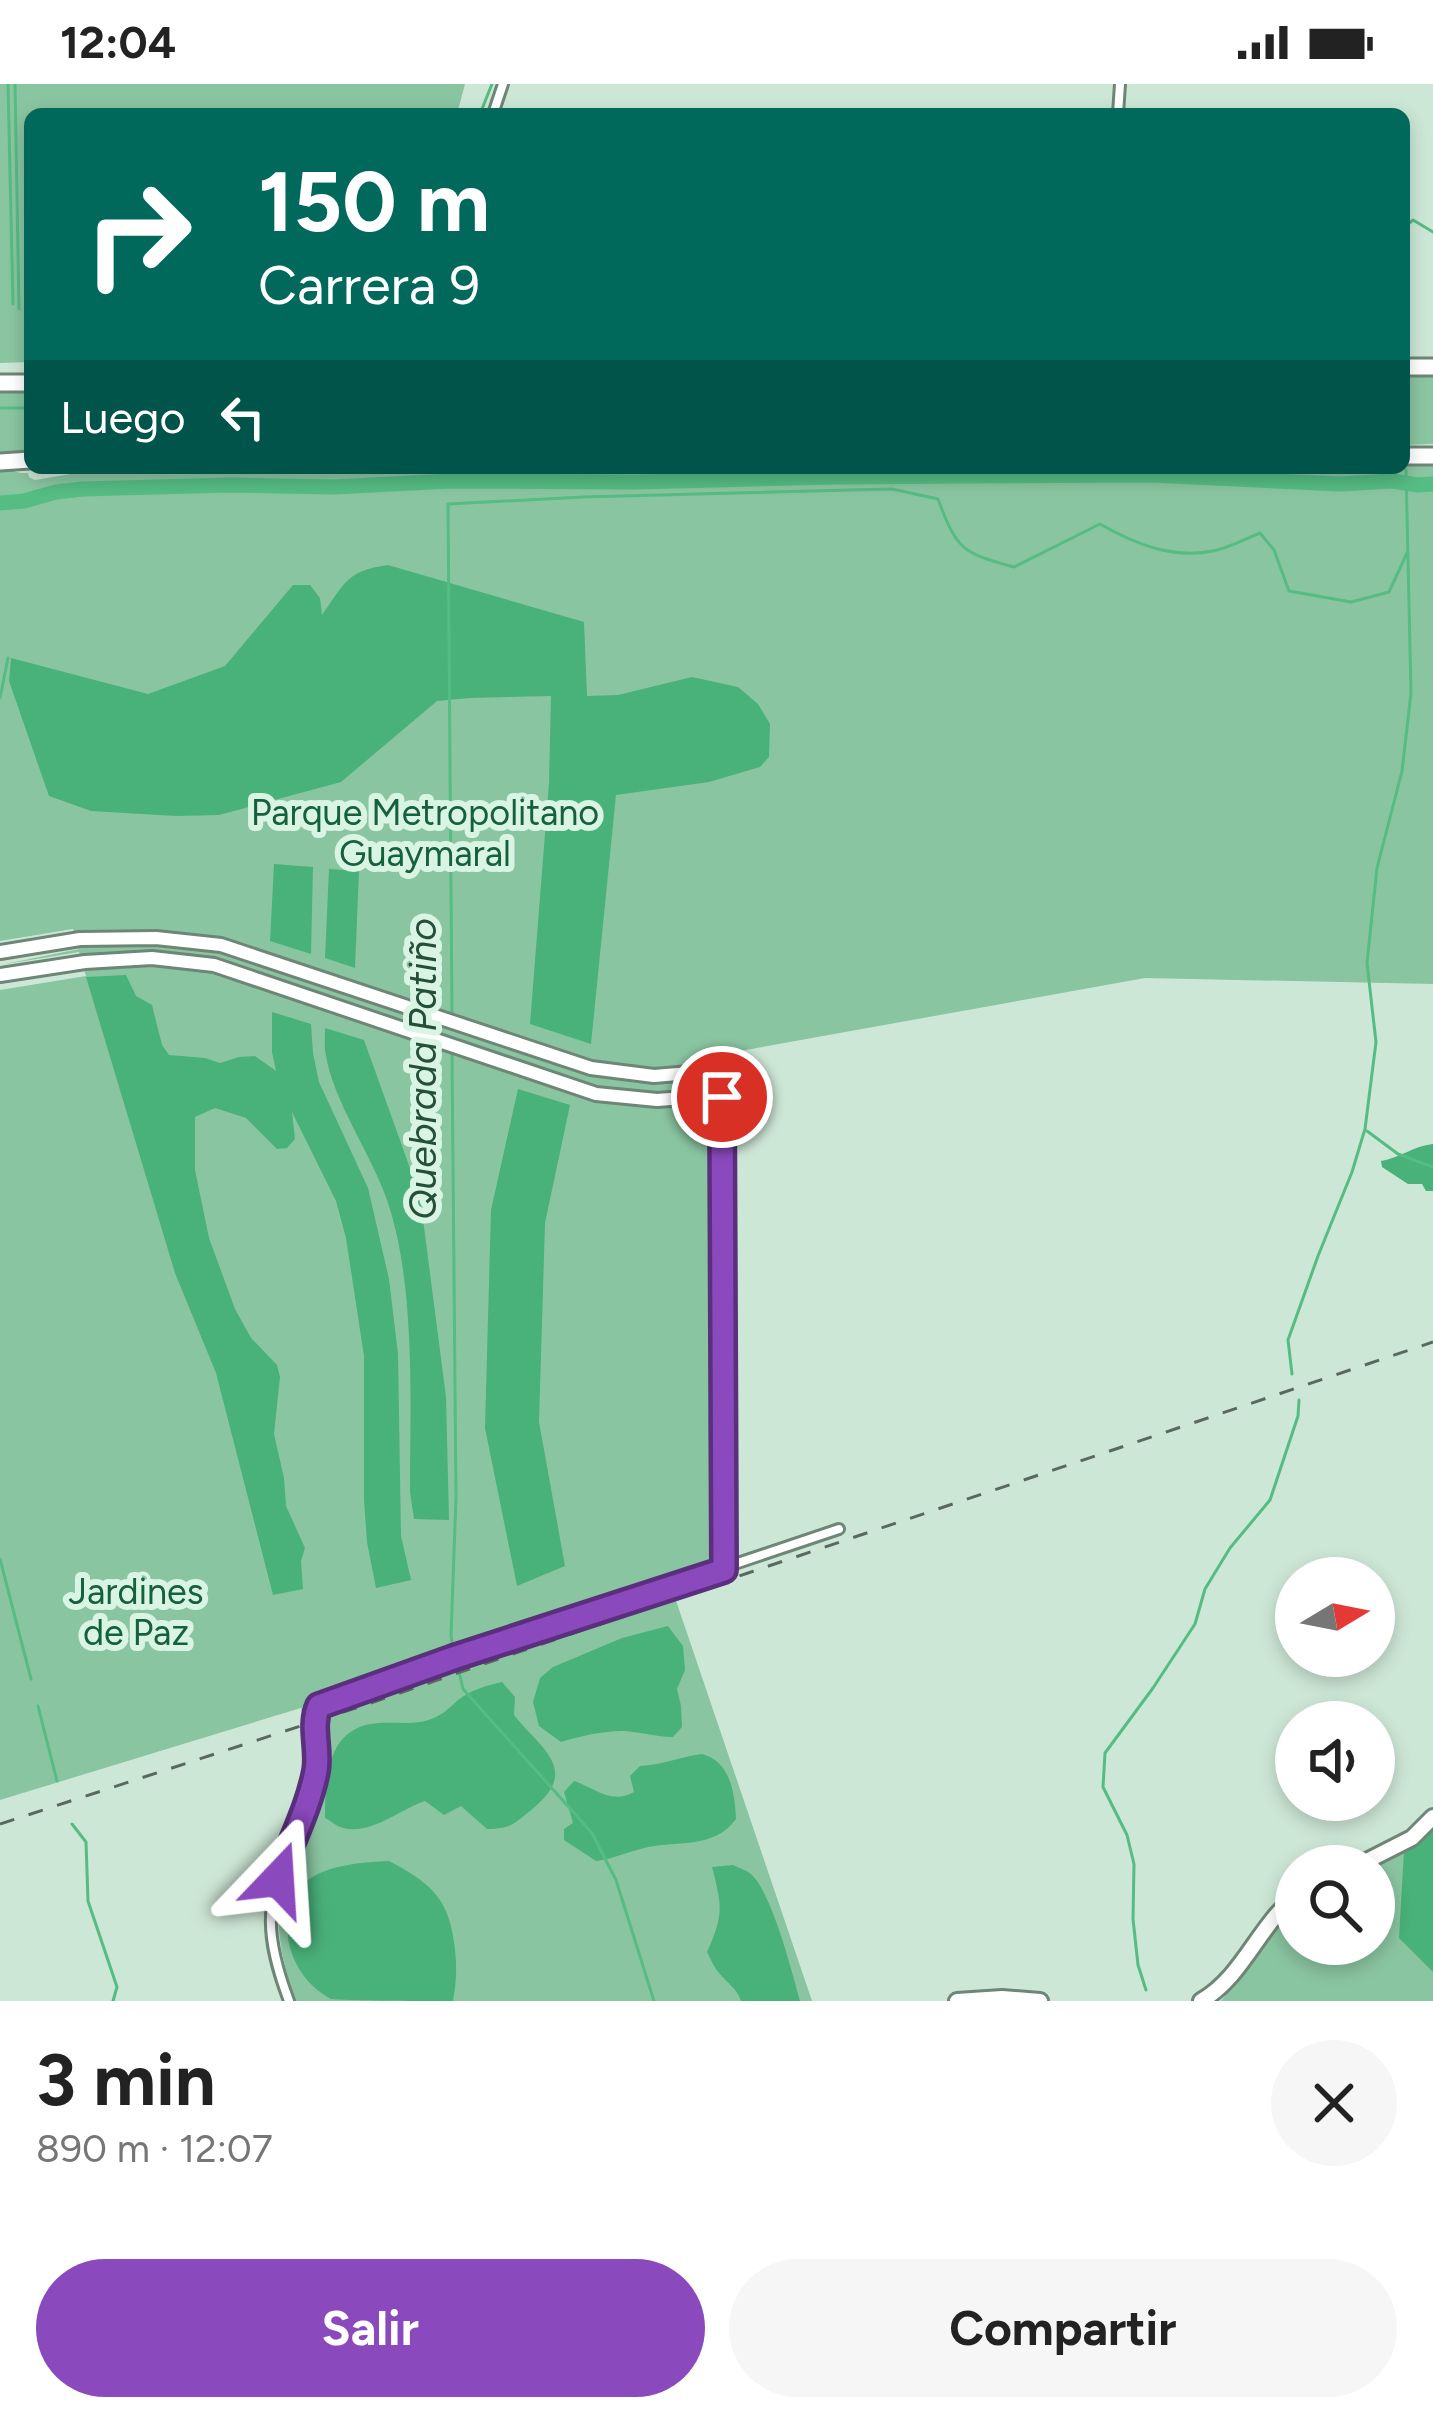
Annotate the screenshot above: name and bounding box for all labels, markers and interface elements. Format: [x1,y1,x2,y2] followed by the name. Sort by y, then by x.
[60,15,176,69] text: 12:04
[258,151,490,252] text: 150 m
[60,156,216,312] icon: right
[258,253,480,318] text: Carrera 9
[210,384,276,450] icon: left
[60,390,186,444] text: Luego
[251,791,599,875] park label: Parque Metropolitano Guaymaral
[399,918,446,1220] water label: Quebrada Patiño
[671,1046,773,1148] pin
[689,1064,755,1130] icon: arrive
[1275,1557,1395,1677] north arrow
[1275,1557,1395,1965] map controls
[68,1570,204,1654] park label: Jardines de Paz
[1275,1701,1395,1821] button: sound
[215,1816,341,1942] position arrow
[1275,1845,1395,1965] button: search
[36,2037,216,2123] text: 3 min
[1271,2040,1397,2166] button: close
[36,2125,273,2172] text: 890 m · 12:07
[36,2259,705,2397] button: Salir
[729,2259,1397,2397] button: Compartir

